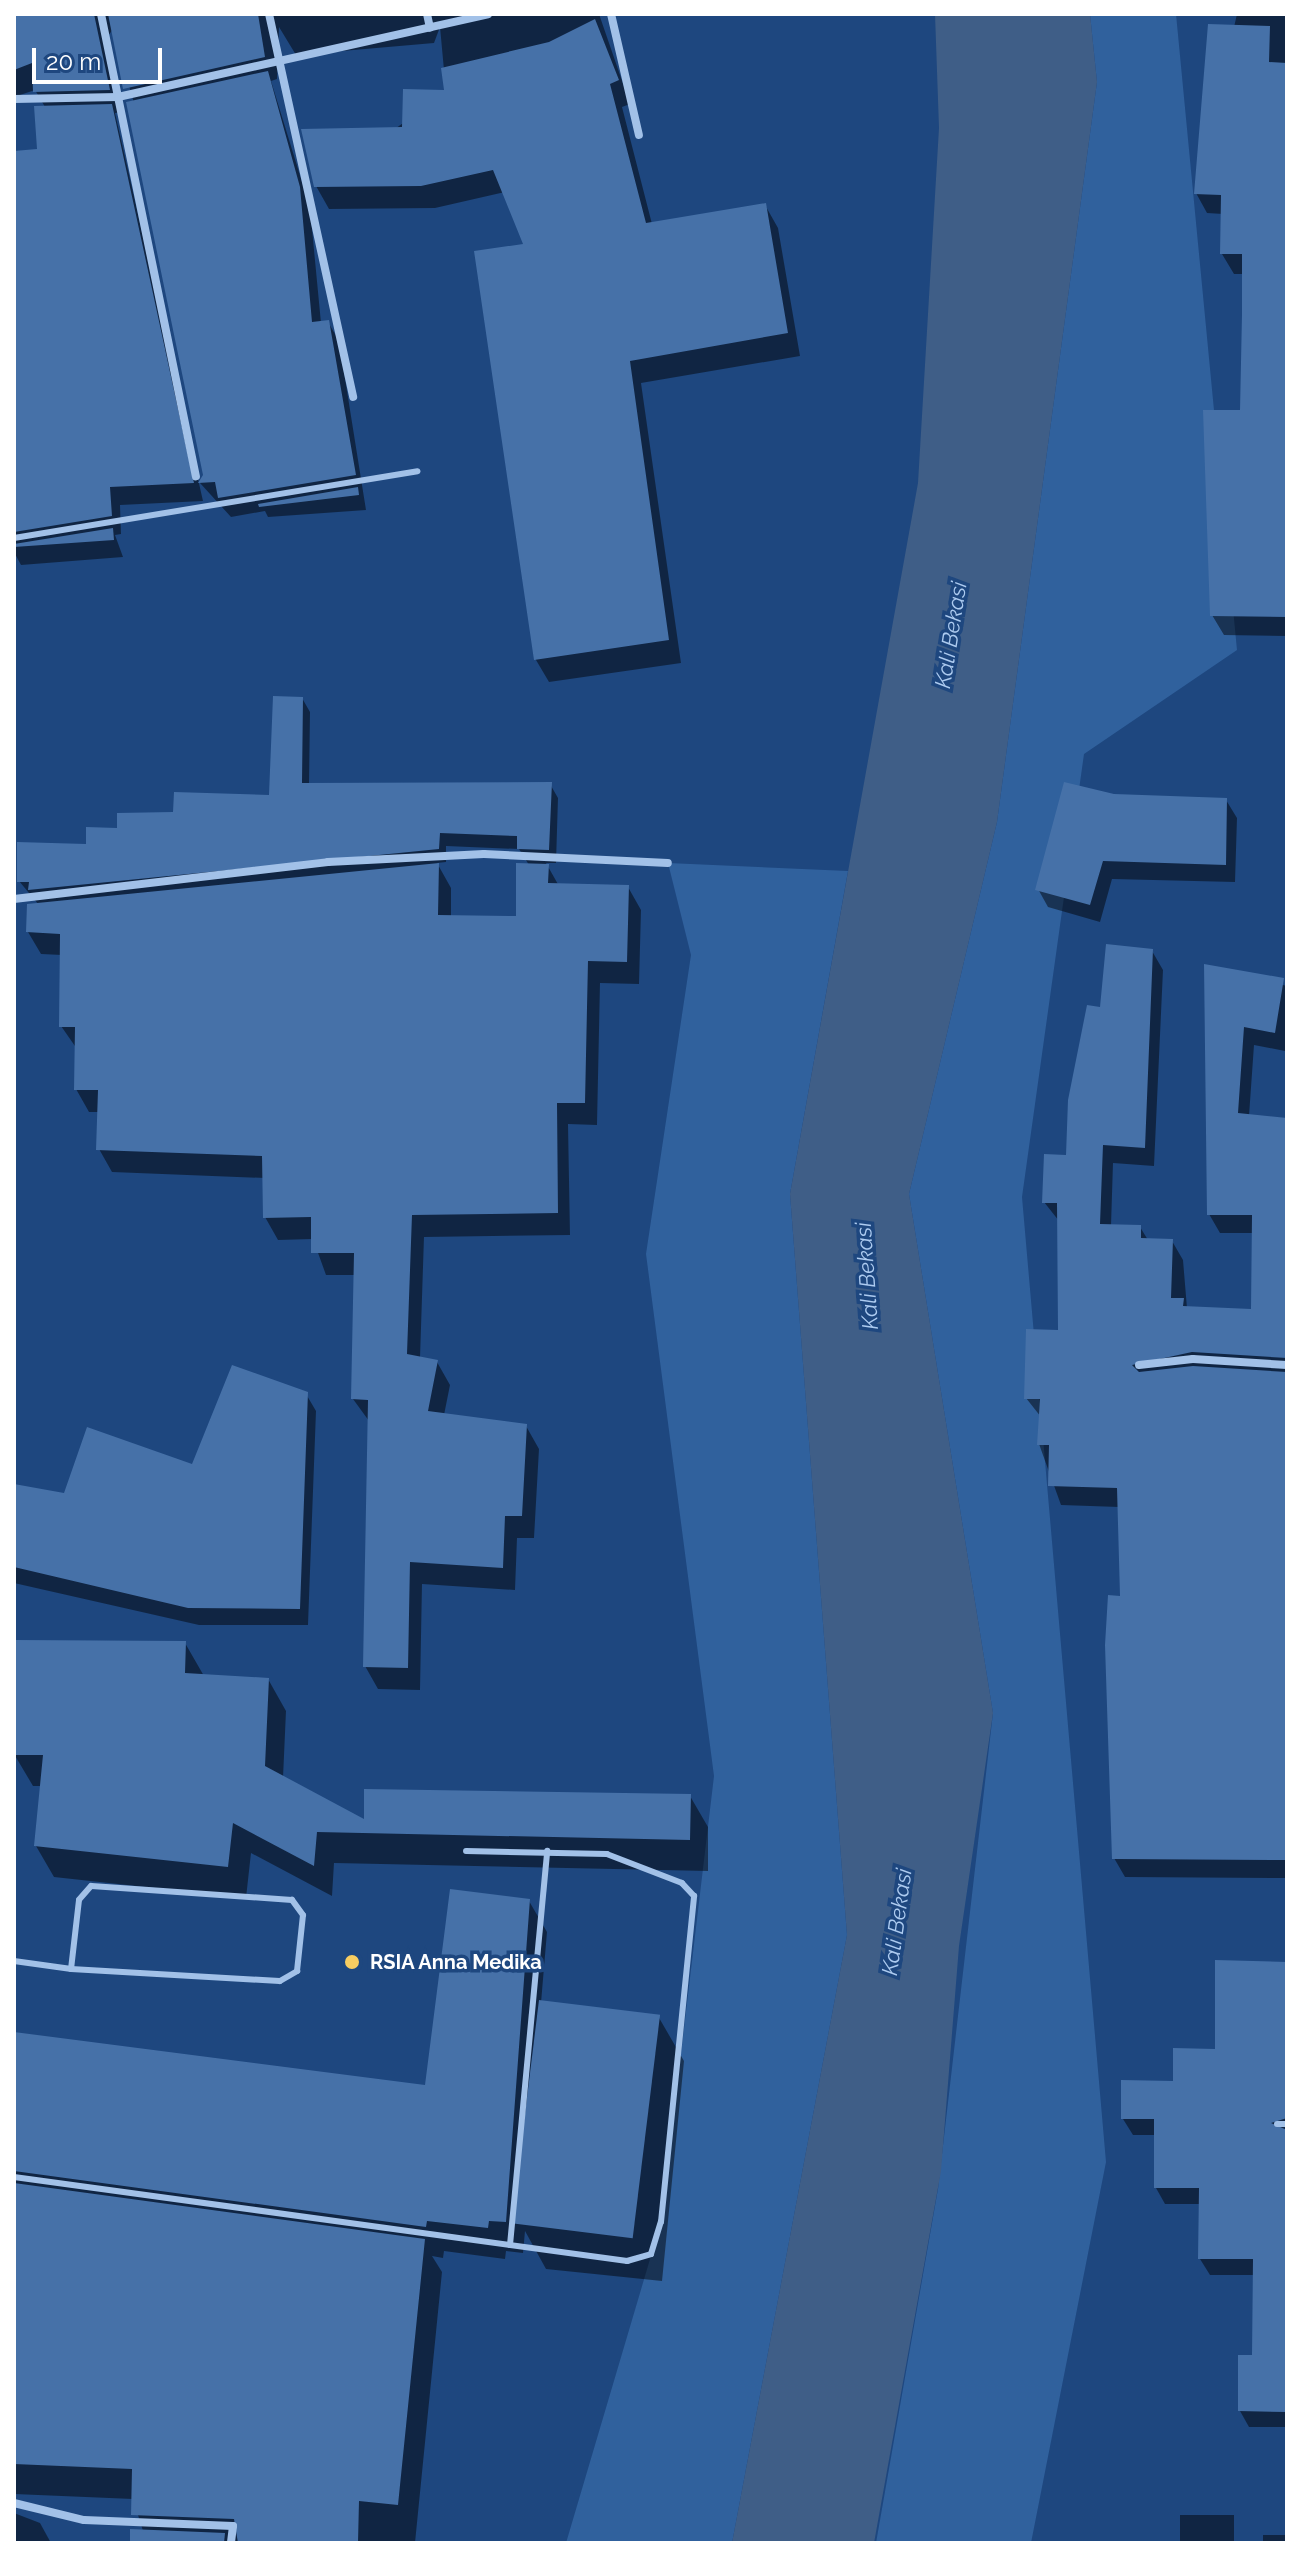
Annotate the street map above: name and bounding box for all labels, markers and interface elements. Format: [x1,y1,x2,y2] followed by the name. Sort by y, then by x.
[36,32,166,82] scale bar
[46,47,101,76] text: 20 m
[930,580,972,690] water label: Kali Bekasi
[850,1221,884,1331] water label: Kali Bekasi
[876,1867,918,1977] water label: Kali Bekasi
[370,1950,543,1974] place label: RSIA Anna Medika
[341,1951,363,1973] marker: RSIA Anna Medika

